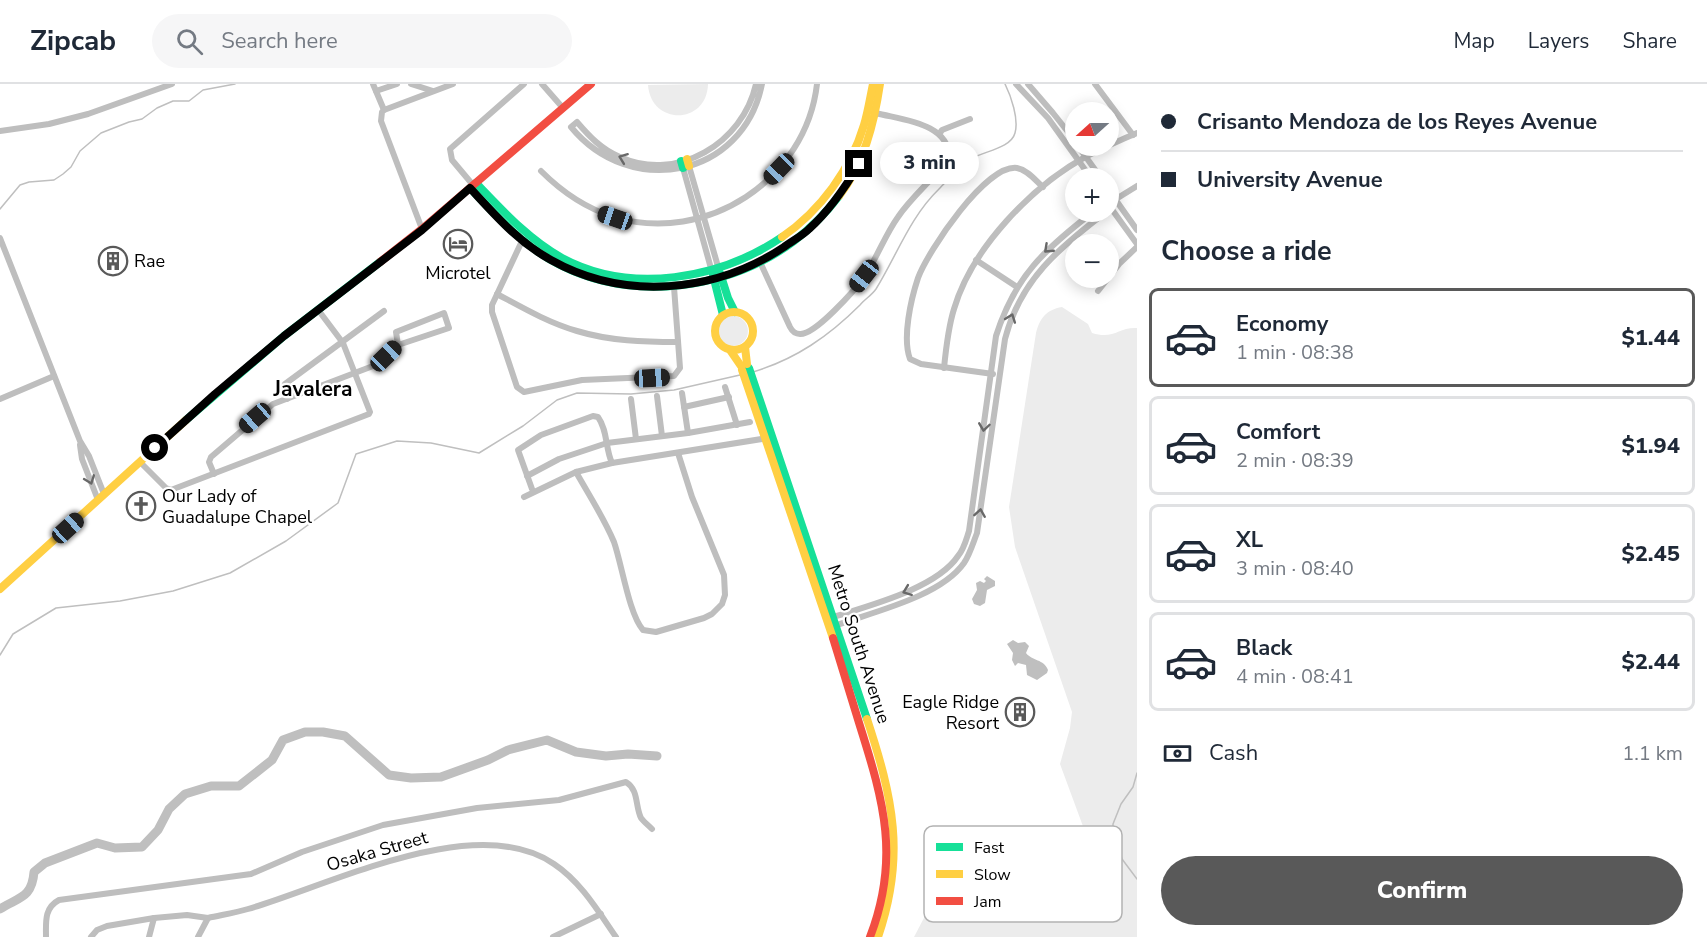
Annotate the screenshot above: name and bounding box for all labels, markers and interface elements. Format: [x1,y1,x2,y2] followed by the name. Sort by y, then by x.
[152,14,572,68] search box
[30,22,116,60] text: Zipcab
[173,25,206,58] icon: search
[221,26,338,56] text: Search here
[1453,27,1495,55] text: Map
[1528,27,1589,55] text: Layers
[1622,27,1677,55] text: Share
[1065,102,1119,156] north arrow
[1065,102,1119,288] map controls
[1197,107,1597,137] text: Crisanto Mendoza de los Reyes Avenue
[880,143,979,185] callout: 3 min
[903,149,956,176] text: 3 min
[760,150,798,188] car
[845,150,872,177] route end
[619,153,629,166] one-way arrow
[1197,165,1383,195] text: University Avenue
[1065,168,1119,222] button: +
[595,204,635,232] car
[442,228,474,260] hotel icon: Microtel
[1161,233,1332,270] text: Choose a ride
[1065,234,1119,288] button: −
[1045,242,1055,253] one-way arrow
[97,245,129,277] building icon: Rae
[134,249,165,273] place label: Rae
[846,256,882,296] car
[425,261,491,285] place label: Microtel
[1236,309,1328,339] text: Economy
[1164,311,1218,365] icon: car
[1004,313,1017,324] one-way arrow
[1621,323,1680,353] text: $1.44
[367,337,405,375] car
[1236,339,1354,366] text: 1 min · 08:38
[634,368,670,388] car
[273,375,352,403] district label: Javalera
[236,399,274,437] car
[1236,417,1320,447] text: Comfort
[1164,419,1218,473] icon: car
[978,423,990,432] one-way arrow
[1621,431,1680,461] text: $1.94
[141,434,168,461] route start
[1236,447,1354,474] text: 2 min · 08:39
[83,473,95,484] one-way arrow
[162,484,313,529] place label: Our Lady of Guadalupe Chapel
[125,490,157,522] church icon: Our Lady of Guadalupe Chapel
[973,508,985,518] one-way arrow
[49,509,87,547] car
[1236,525,1263,555] text: XL
[1164,527,1218,581] icon: car
[1621,539,1680,569] text: $2.45
[1236,555,1354,582] text: 3 min · 08:40
[822,561,896,727] street label: Metro South Avenue
[902,584,913,596] one-way arrow
[1236,633,1292,663] text: Black
[1164,635,1218,689] icon: car
[1621,647,1680,677] text: $2.44
[1236,663,1354,690] text: 4 min · 08:41
[902,690,1000,735] place label: Eagle Ridge Resort
[1004,696,1036,728] building icon: Eagle Ridge Resort
[1161,737,1194,770] icon: cash
[1209,738,1258,768] text: Cash
[1622,740,1683,767] text: 1.1 km
[324,825,431,877] street label: Osaka Street
[924,826,1122,922] legend
[974,837,1005,859] text: Fast
[1161,856,1683,925] button: Confirm
[974,864,1011,886] text: Slow
[973,891,1001,913] text: Jam

